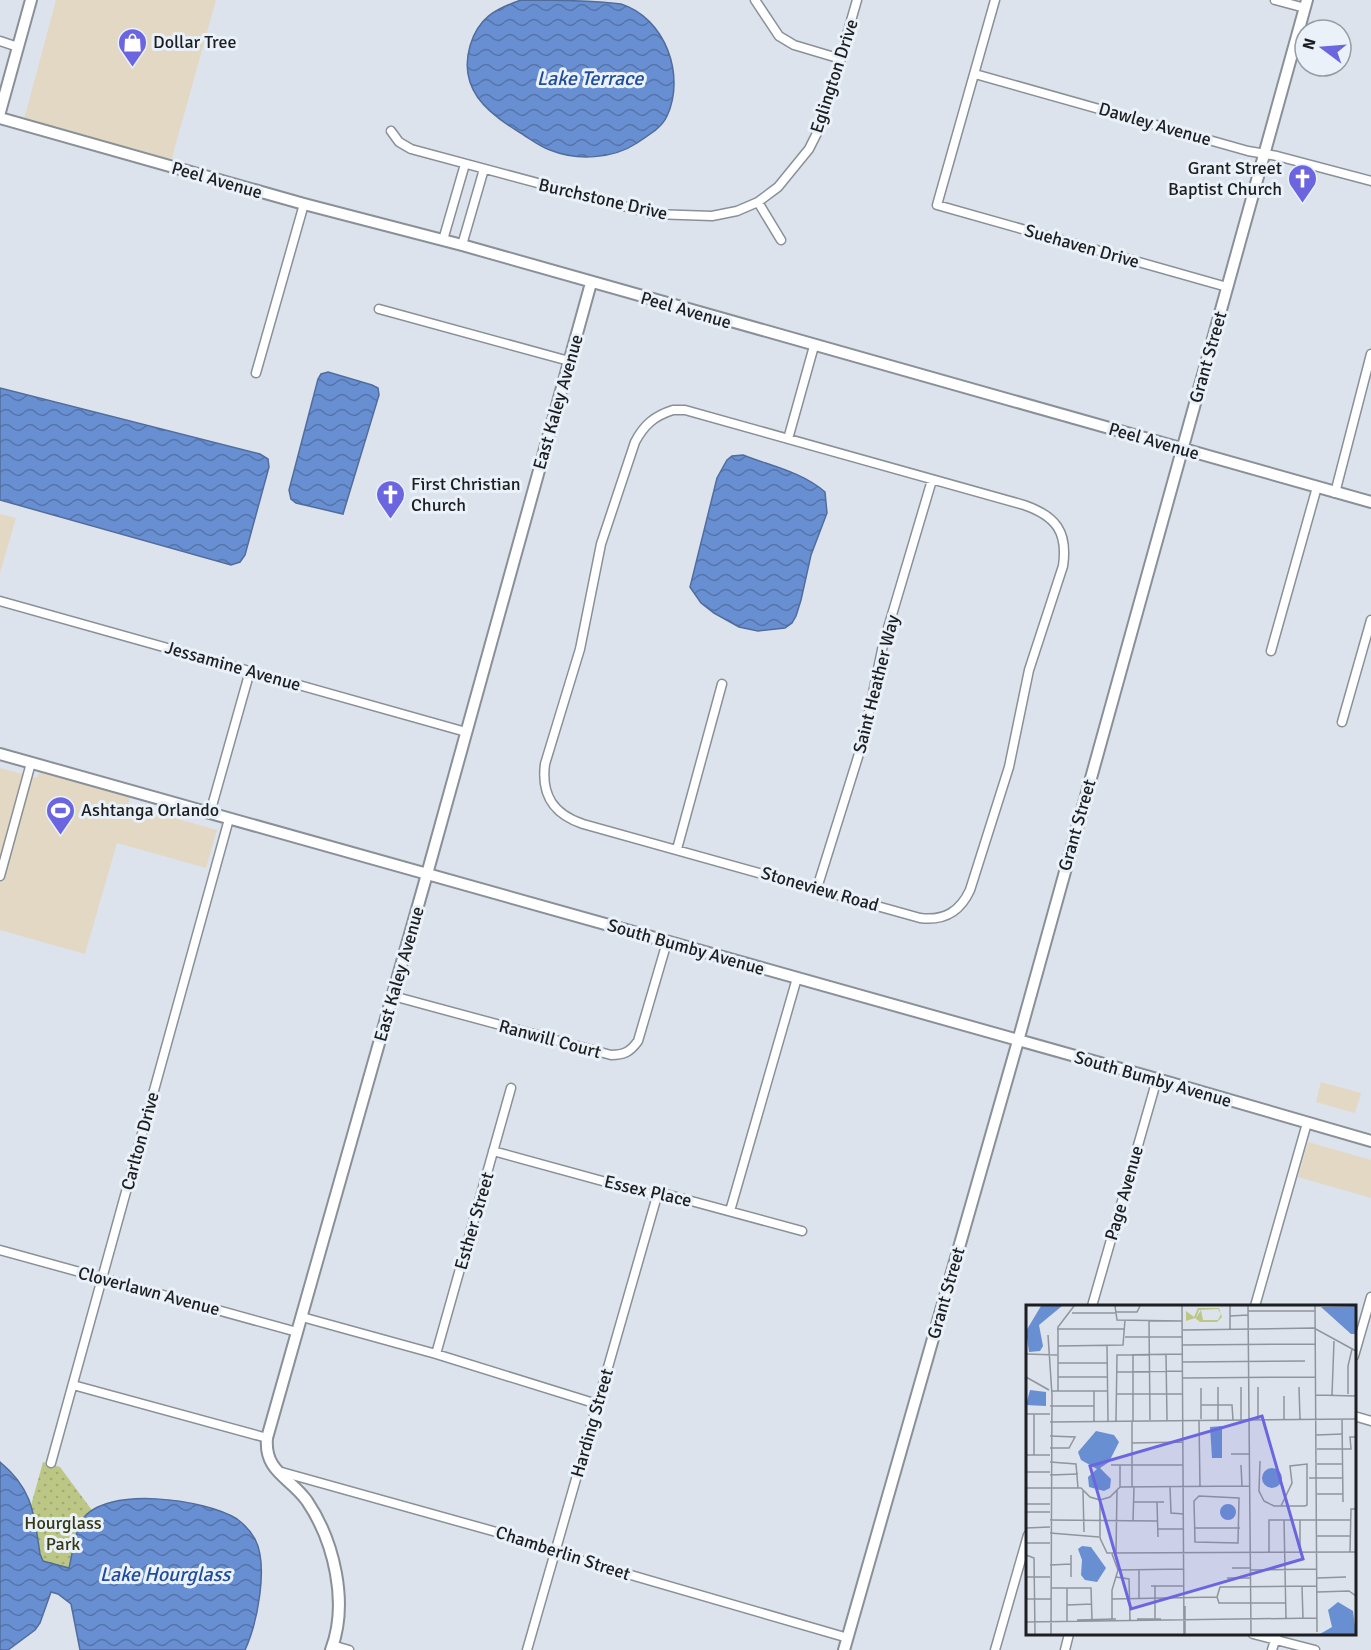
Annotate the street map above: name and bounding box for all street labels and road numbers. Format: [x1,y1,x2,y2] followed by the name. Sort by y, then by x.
[805,16,863,136] street label: Eglington Drive
[1096,97,1214,151] street label: Dawley Avenue
[169,157,265,203] street label: Peel Avenue
[536,173,670,225] street label: Burchstone Drive
[1022,219,1142,273] street label: Suehaven Drive
[638,287,734,333] street label: Peel Avenue
[1184,309,1232,405] street label: Grant Street
[528,332,588,472] street label: East Kaley Avenue
[1106,418,1202,464] street label: Peel Avenue
[848,612,904,755] street label: Saint Heather Way
[163,636,303,696] street label: Jessamine Avenue
[1053,777,1101,873] street label: Grant Street
[759,862,881,916] street label: Stoneview Road
[369,904,429,1044] street label: East Kaley Avenue
[605,914,767,980] street label: South Bumby Avenue
[496,1015,604,1063] street label: Ranwill Court
[1072,1046,1234,1112] street label: South Bumby Avenue
[116,1089,164,1193] street label: Carlton Drive
[1100,1143,1148,1243] street label: Page Avenue
[450,1170,498,1272] street label: Esther Street
[602,1170,694,1212] street label: Essex Place
[922,1245,970,1341] street label: Grant Street
[76,1261,222,1321] street label: Cloverlawn Avenue
[566,1366,618,1480] street label: Harding Street
[493,1521,633,1585] street label: Chamberlin Street

